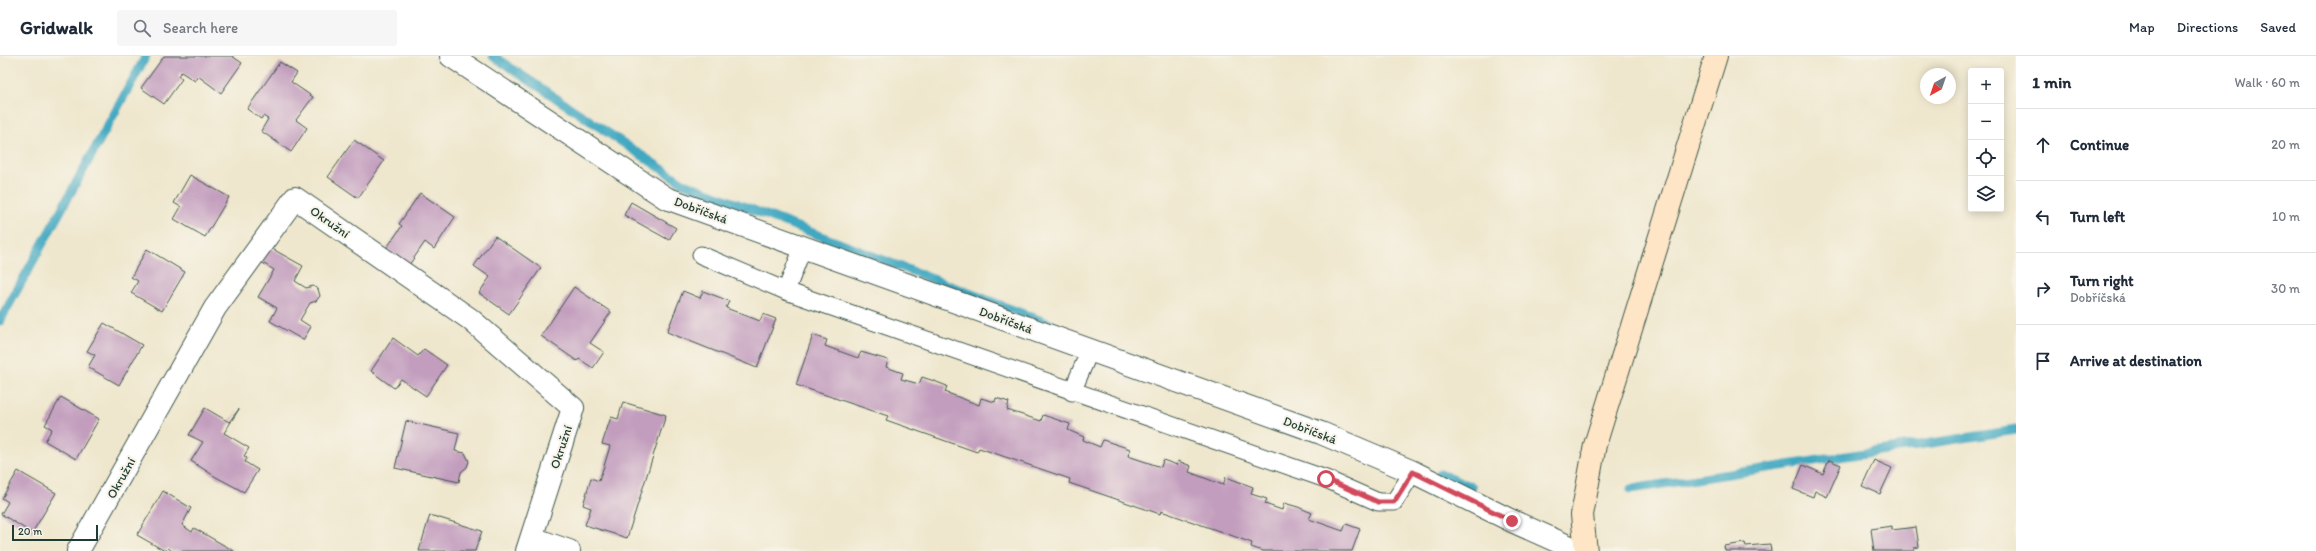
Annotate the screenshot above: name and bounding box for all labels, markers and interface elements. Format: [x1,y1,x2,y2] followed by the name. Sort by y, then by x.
[117,10,397,46] search box
[20,16,93,39] text: Gridwalk
[131,17,153,39] icon: search
[163,19,238,37] text: Search here
[2129,19,2155,36] text: Map
[2177,19,2238,36] text: Directions
[2260,19,2296,36] text: Saved
[1920,68,1956,104] north arrow
[1968,68,2004,212] map controls
[1968,68,2004,104] button: +
[2032,72,2071,92] text: 1 min
[2235,75,2300,90] text: Walk · 60 m
[1968,104,2004,140] button: −
[2032,134,2054,156] icon: ahead
[2070,136,2129,154] text: Continue
[2271,137,2300,152] text: 20 m
[1968,140,2004,176] button: locate
[1968,176,2004,212] button: layers
[672,193,730,227] street label: Dobříčská
[307,203,353,241] street label: Okružní
[2032,206,2054,228] icon: left
[2070,208,2125,226] text: Turn left
[2272,209,2300,224] text: 10 m
[2070,272,2134,290] text: Turn right
[2032,278,2054,300] icon: right
[2271,281,2300,296] text: 30 m
[2070,290,2126,305] text: Dobříčská
[977,303,1035,337] street label: Dobříčská
[2032,350,2054,372] icon: arrive
[2070,352,2202,370] text: Arrive at destination
[1281,413,1339,447] street label: Dobříčská
[547,423,575,471] street label: Okružní
[104,454,139,501] street label: Okružní
[1317,470,1335,488] route start
[1503,512,1521,530] route end
[12,523,98,542] scale bar
[18,525,42,538] text: 20 m

